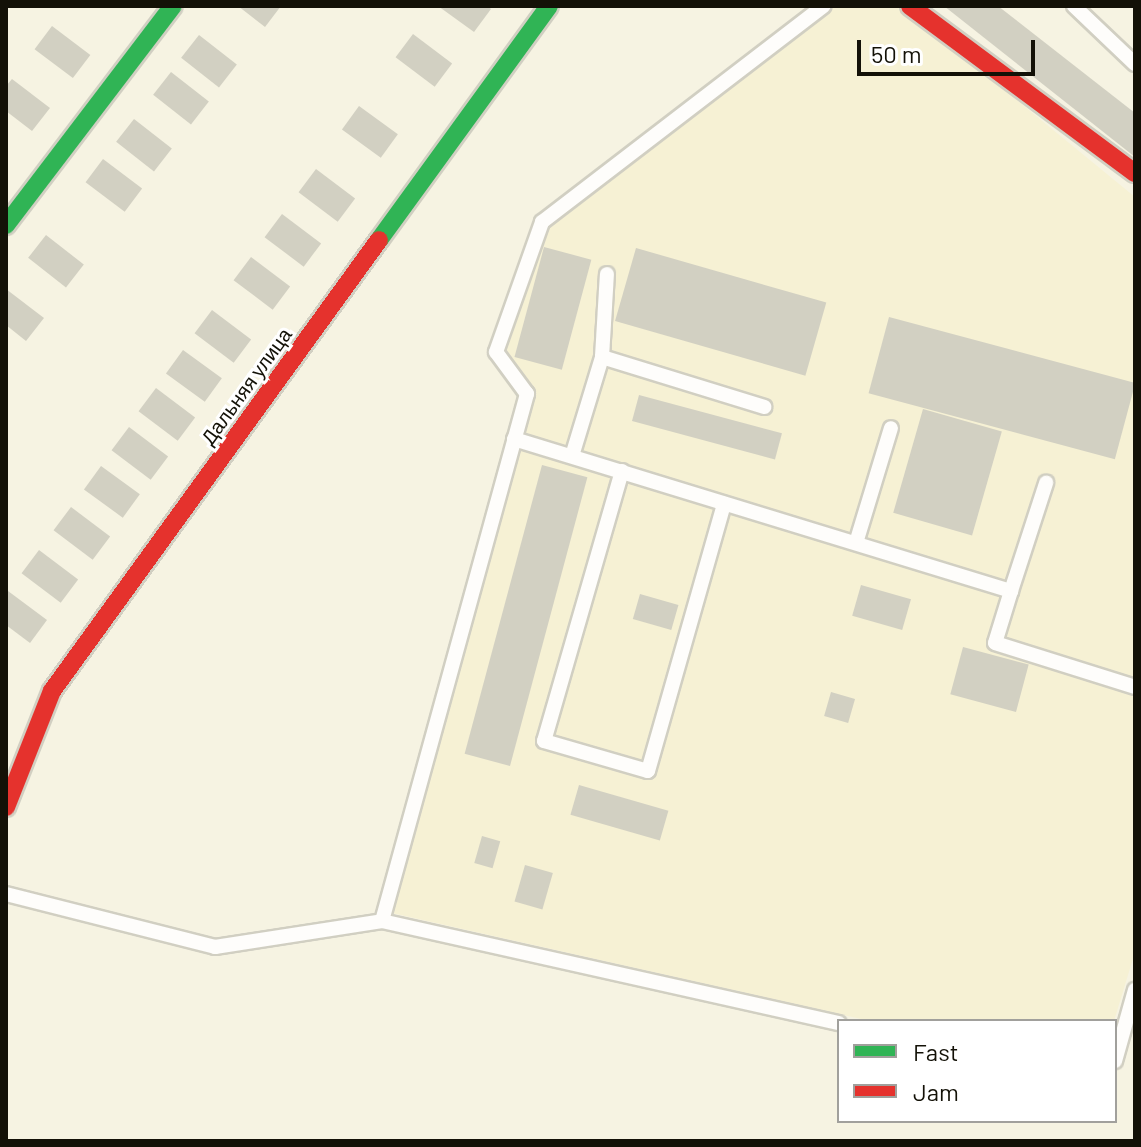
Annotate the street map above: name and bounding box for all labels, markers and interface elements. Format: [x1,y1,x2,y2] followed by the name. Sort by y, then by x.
[861,24,1039,74] scale bar
[871,39,922,68] text: 50 m
[196,323,296,449] street label: Дальняя улица
[837,1019,1117,1123] legend
[913,1037,958,1066] text: Fast
[913,1077,959,1106] text: Jam

